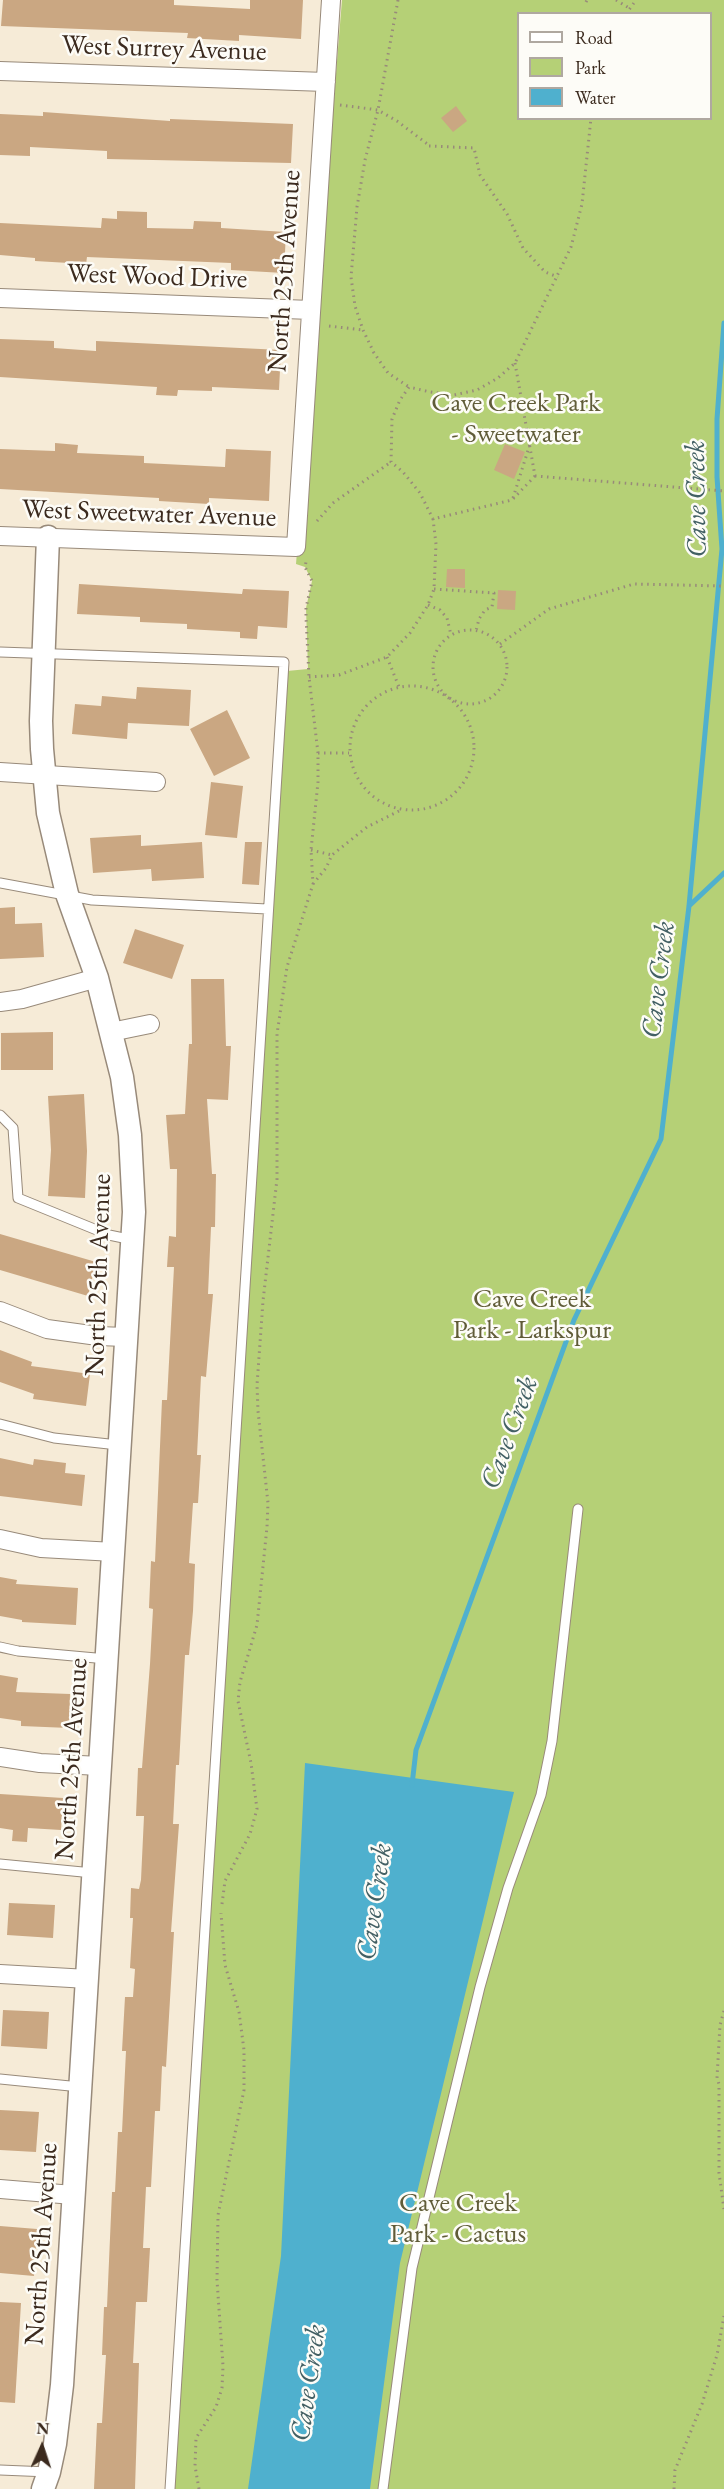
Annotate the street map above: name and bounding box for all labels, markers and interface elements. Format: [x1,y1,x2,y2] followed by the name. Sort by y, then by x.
[517,12,712,120] legend
[575,26,613,49] text: Road
[61,29,267,69] street label: West Surrey Avenue
[575,56,606,79] text: Park
[575,86,616,109] text: Water
[262,169,308,373] street label: North 25th Avenue
[66,258,248,296] street label: West Wood Drive
[431,388,601,451] park label: Cave Creek Park - Sweetwater
[679,440,715,558] water label: Cave Creek
[21,493,277,535] street label: West Sweetwater Avenue
[635,920,683,1040] water label: Cave Creek
[79,1173,119,1377] street label: North 25th Avenue
[453,1284,611,1347] park label: Cave Creek Park - Larkspur
[474,1372,546,1494] water label: Cave Creek
[49,1657,95,1861] street label: North 25th Avenue
[350,1842,400,1962] water label: Cave Creek
[19,2142,65,2346] street label: North 25th Avenue
[390,2188,526,2251] park label: Cave Creek Park - Cactus
[284,2323,334,2443] water label: Cave Creek
[12,2417,72,2477] north arrow
[36,2418,50,2439] text: N

